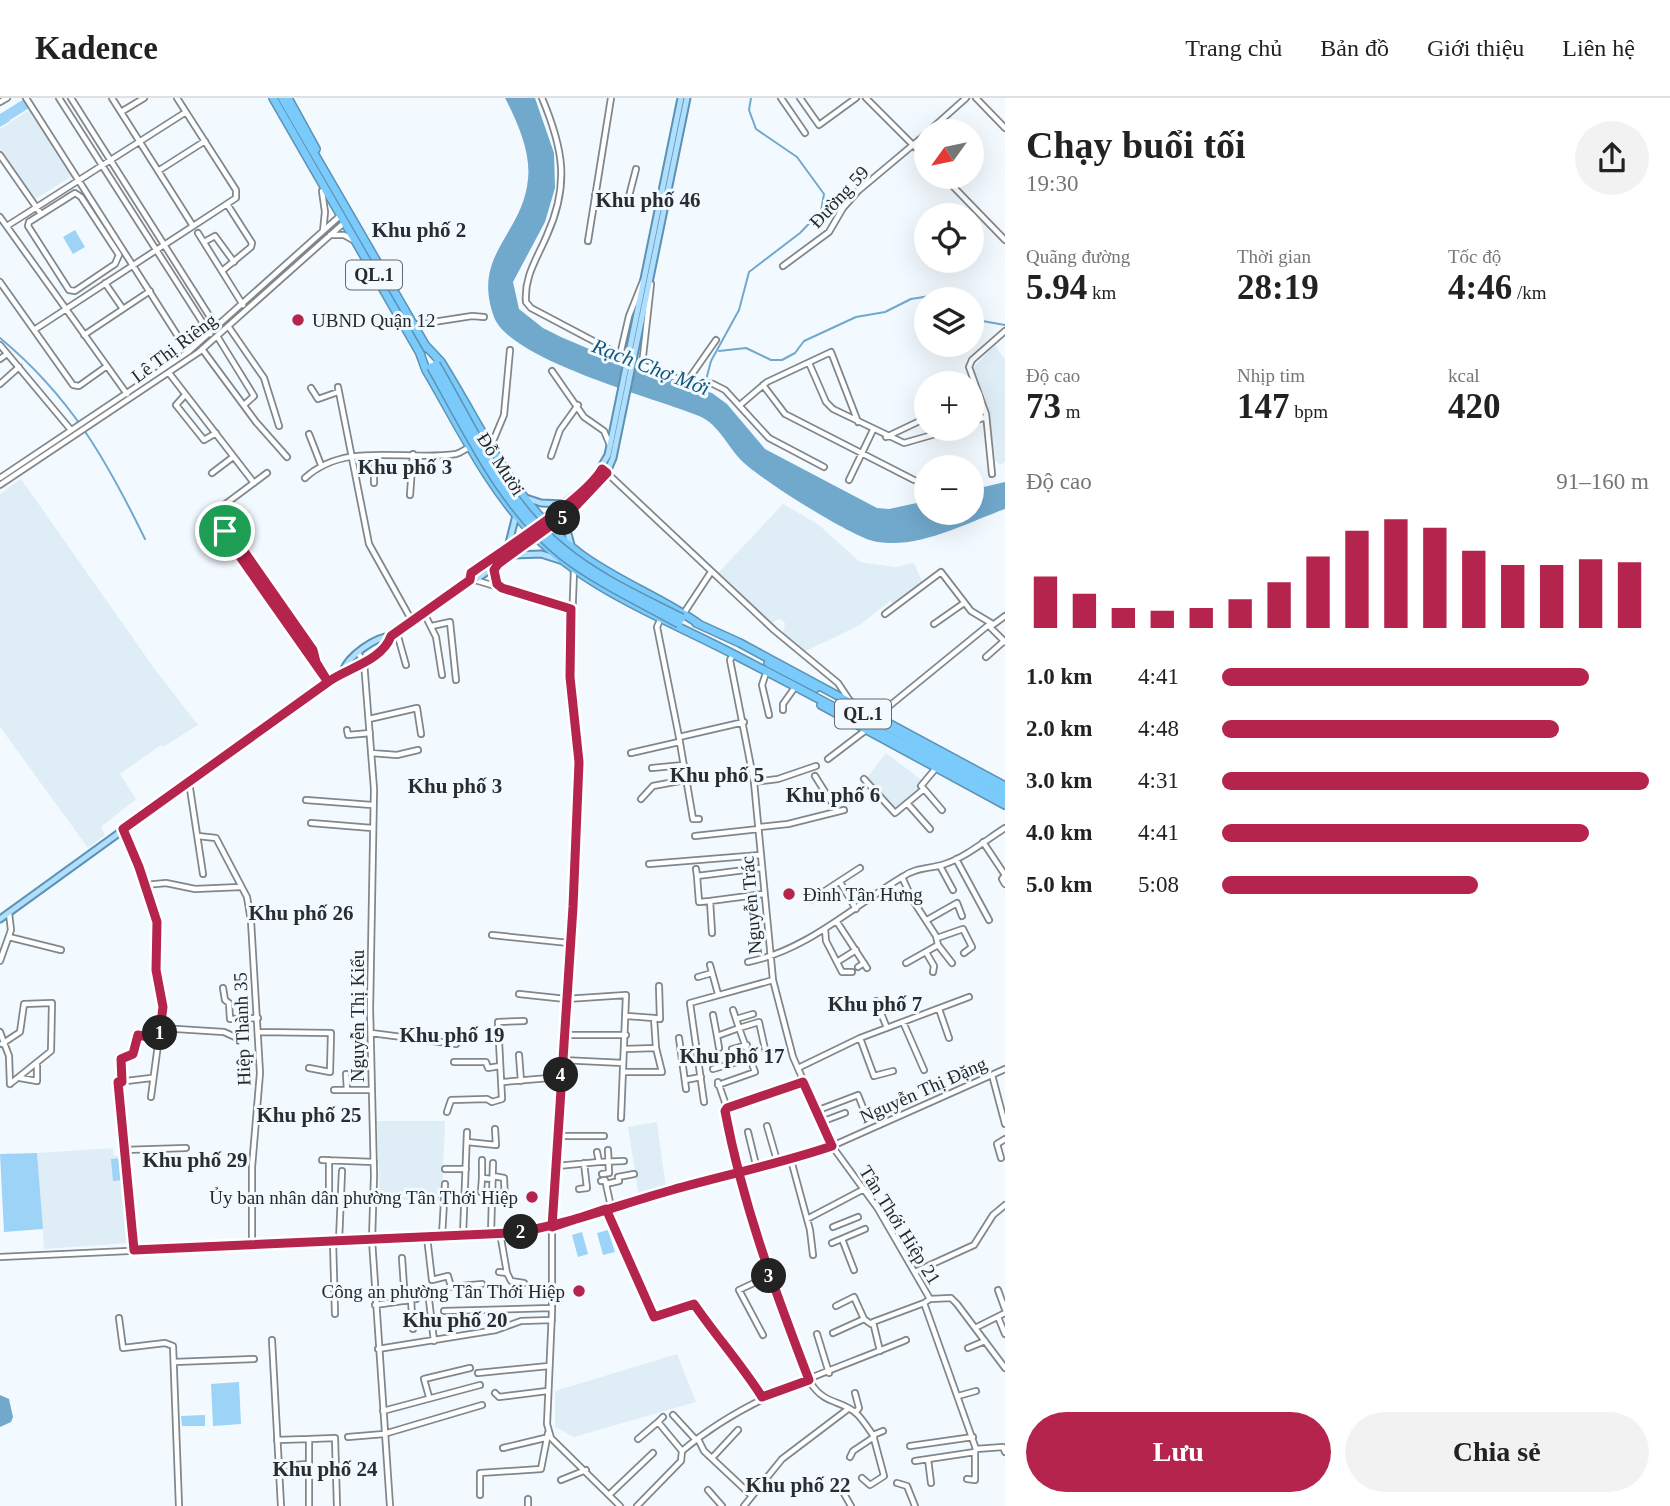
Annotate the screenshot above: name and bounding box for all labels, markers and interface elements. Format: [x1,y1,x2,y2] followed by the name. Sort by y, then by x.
[35,30,158,66] text: Kadence
[1185,35,1282,61] text: Trang chủ
[1320,35,1389,61] text: Bản đồ
[1427,35,1524,61] text: Giới thiệu
[1562,35,1635,61] text: Liên hệ
[914,119,984,189] north arrow
[914,119,984,525] map controls
[1575,121,1649,195] button: share
[1026,124,1246,166] text: Chạy buổi tối
[805,162,873,232] street label: Đường 59
[1026,171,1078,196] text: 19:30
[595,188,701,212] district label: Khu phố 46
[914,203,984,273] button: locate
[372,218,466,242] district label: Khu phố 2
[1026,246,1130,267] text: Quãng đường
[1237,246,1311,267] text: Thời gian
[1448,246,1501,267] text: Tốc độ
[346,260,402,290] road number: QL.1
[1026,268,1087,307] text: 5.94
[1237,268,1319,307] text: 28:19
[1448,268,1512,307] text: 4:46
[1087,282,1116,303] text: km
[1512,282,1546,303] text: /km
[914,287,984,357] button: layers
[127,309,221,387] street label: Lê Thị Riêng
[312,310,436,331] place label: UBND Quận 12
[290,312,306,328] marker: UBND Quận 12
[588,333,713,400] water label: Rạch Chợ Mới
[1026,365,1080,386] text: Độ cao
[1237,365,1305,386] text: Nhịp tim
[1448,365,1480,386] text: kcal
[914,371,984,441] button: +
[1026,387,1061,426] text: 73
[1237,387,1290,426] text: 147
[1448,387,1501,426] text: 420
[1061,401,1081,422] text: m
[1290,401,1328,422] text: bpm
[473,429,529,499] street label: Đỗ Mười
[358,455,452,479] district label: Khu phố 3
[914,455,984,525] button: −
[1026,469,1092,494] text: Độ cao
[1556,469,1649,494] text: 91–160 m
[546,500,580,536] pin: 5
[195,501,255,561] pin
[558,507,567,528] text: 5
[206,512,244,550] icon: arrive
[1026,664,1092,689] text: 1.0 km
[1138,664,1179,689] text: 4:41
[835,700,891,728] road number: QL.1
[1026,716,1092,741] text: 2.0 km
[1138,716,1179,741] text: 4:48
[670,763,764,787] district label: Khu phố 5
[1026,768,1092,793] text: 3.0 km
[1138,768,1179,793] text: 4:31
[408,774,502,798] district label: Khu phố 3
[786,783,880,807] district label: Khu phố 6
[1026,820,1092,845] text: 4.0 km
[1138,820,1179,845] text: 4:41
[736,855,766,955] street label: Nguyễn Trác
[1026,872,1092,897] text: 5.0 km
[1138,872,1179,897] text: 5:08
[803,884,923,905] place label: Đình Tân Hưng
[781,886,797,902] marker: Đình Tân Hưng
[248,901,354,925] district label: Khu phố 26
[347,949,368,1082] street label: Nguyễn Thị Kiểu
[230,972,254,1086] street label: Hiệp Thành 35
[828,992,922,1016] district label: Khu phố 7
[142,1016,178,1051] pin: 1
[155,1022,164,1043] text: 1
[399,1023,505,1047] district label: Khu phố 19
[679,1044,785,1068] district label: Khu phố 17
[856,1052,990,1127] street label: Nguyễn Thị Đặng
[544,1058,578,1093] pin: 4
[556,1064,565,1085] text: 4
[256,1103,362,1127] district label: Khu phố 25
[142,1148,248,1172] district label: Khu phố 29
[855,1162,945,1288] street label: Tân Thới Hiệp 21
[209,1187,518,1208] place label: Ủy ban nhân dân phường Tân Thới Hiệp
[524,1189,540,1205] marker: Ủy ban nhân dân phường Tân Thới Hiệp
[504,1214,538,1250] pin: 2
[516,1221,525,1242] text: 2
[752,1258,786,1294] pin: 3
[764,1265,773,1286] text: 3
[322,1281,565,1302] place label: Công an phường Tân Thới Hiệp
[571,1283,587,1299] marker: Công an phường Tân Thới Hiệp
[402,1308,508,1332] district label: Khu phố 20
[1026,1412,1331,1492] button: Lưu
[1345,1412,1649,1492] button: Chia sẻ
[272,1457,378,1481] district label: Khu phố 24
[745,1473,851,1497] district label: Khu phố 22

